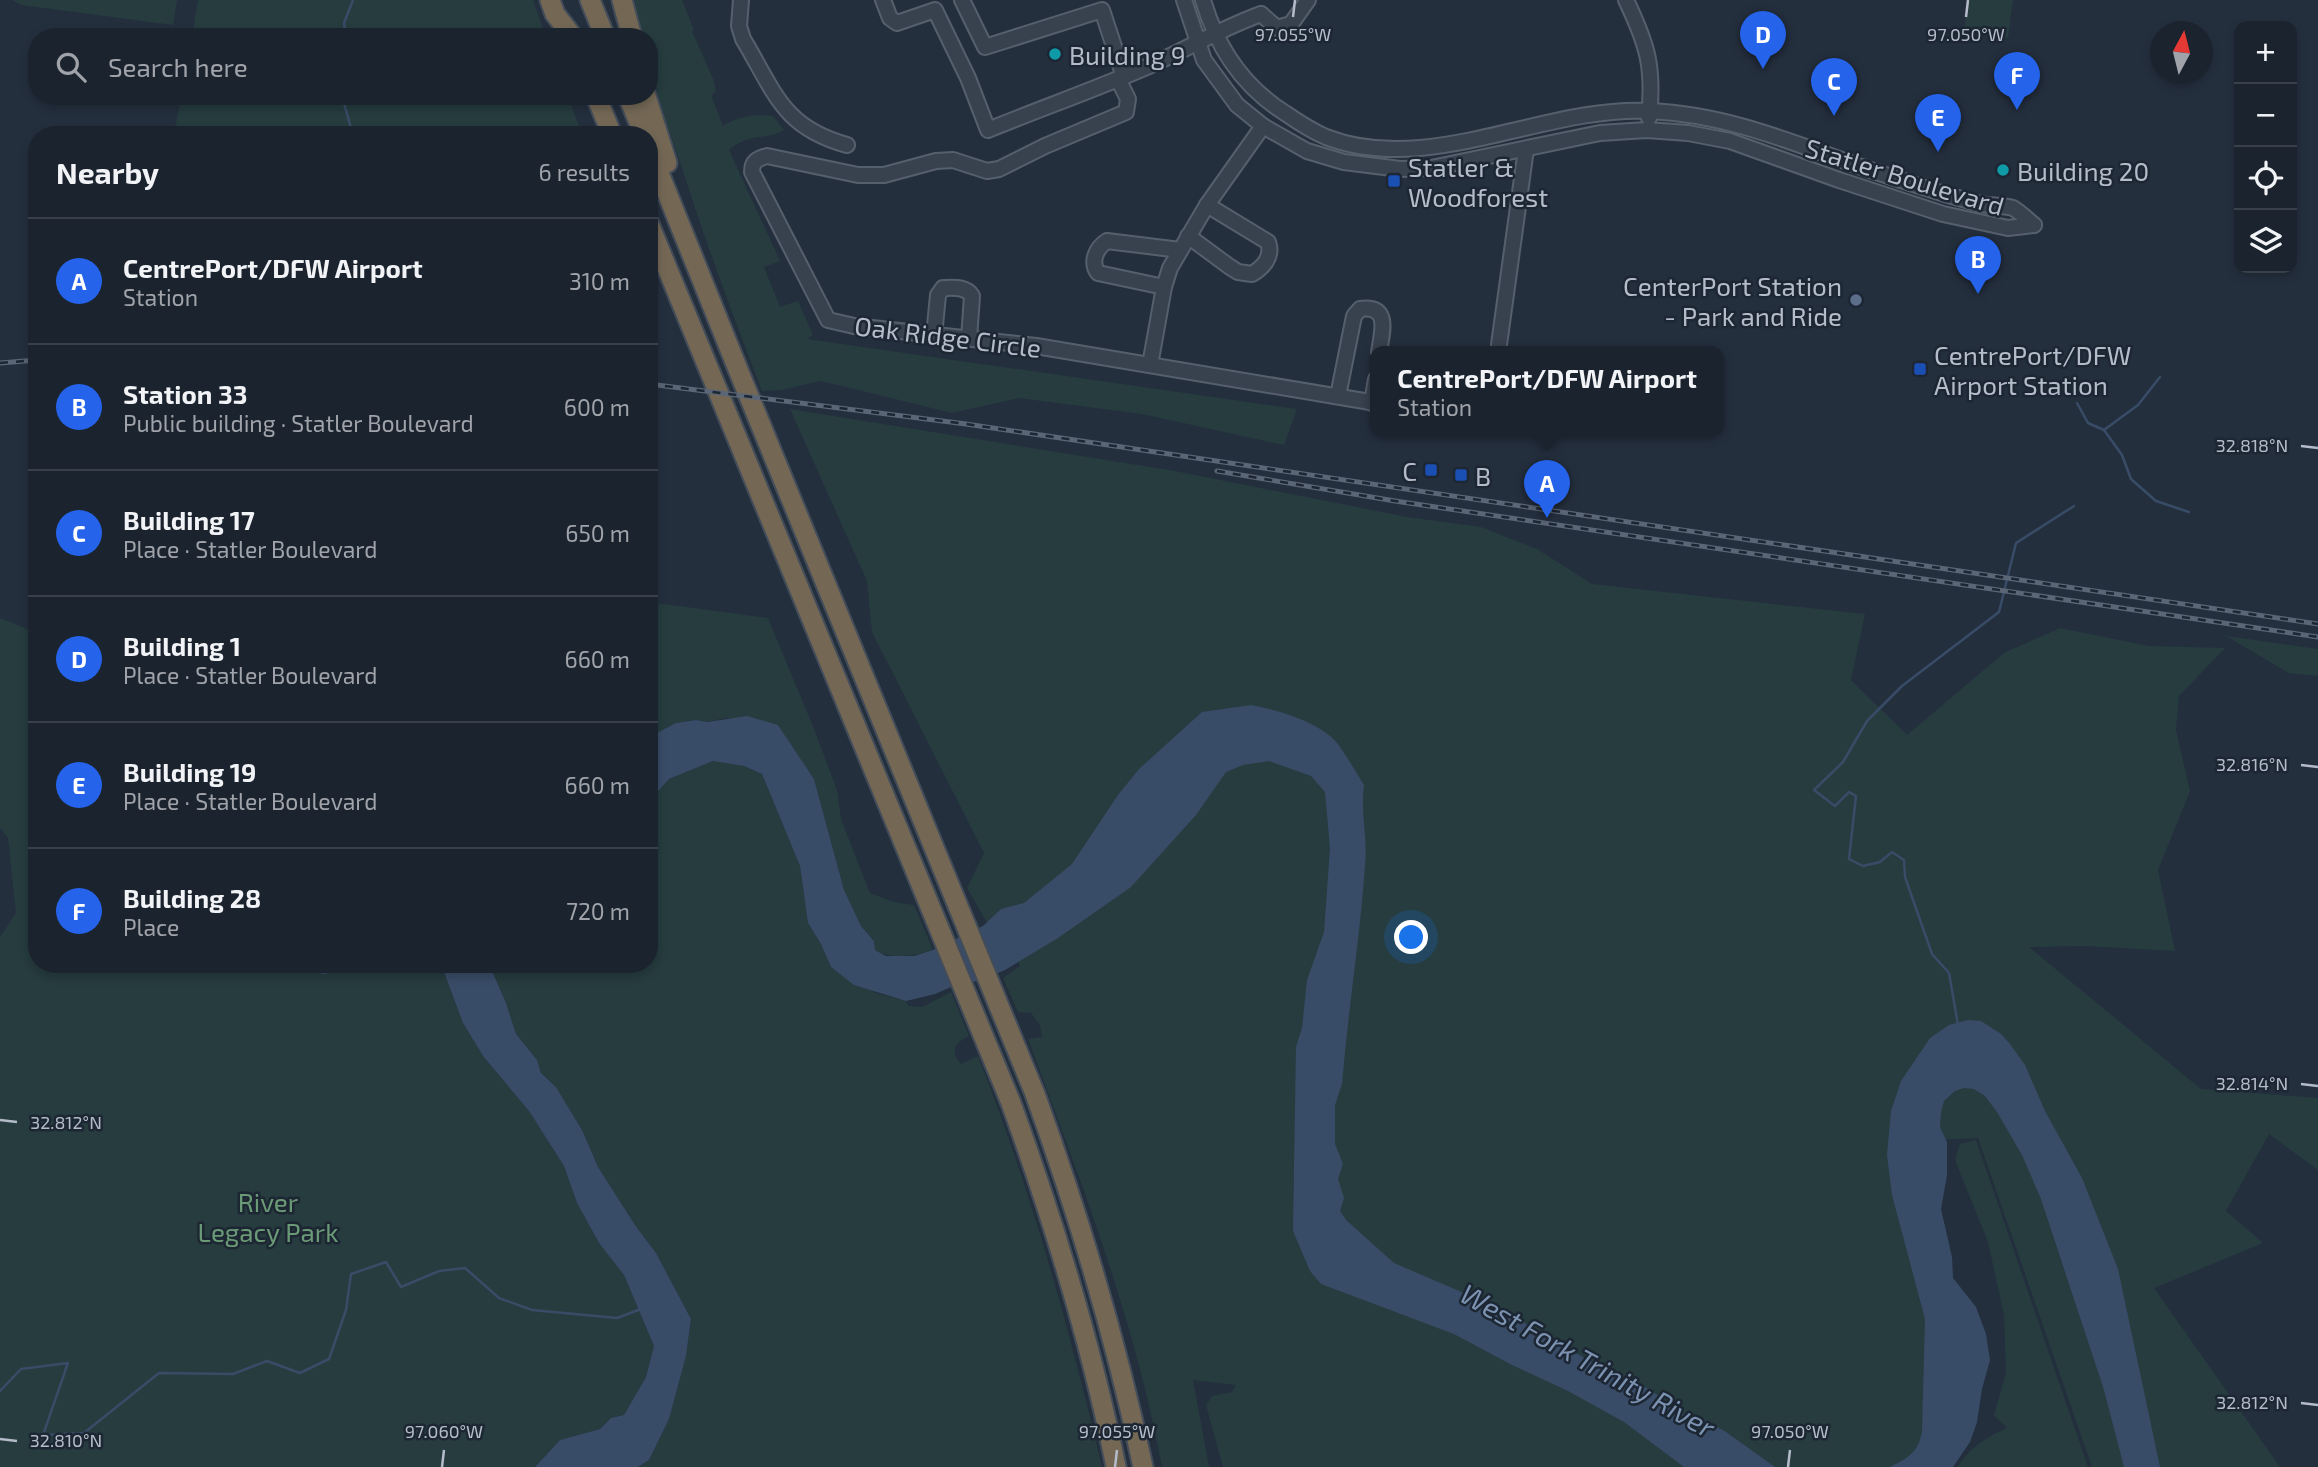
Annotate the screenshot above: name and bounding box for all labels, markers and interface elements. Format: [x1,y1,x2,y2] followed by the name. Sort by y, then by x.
[1740,11,1786,69] pin: D
[2150,21,2213,84] north arrow
[2234,21,2297,273] map controls
[2234,21,2297,84] button: +
[1255,23,1331,45] text: 97.055°W
[1927,23,2005,45] text: 97.050°W
[28,28,658,105] search box
[1069,39,1186,70] place label: Building 9
[1047,46,1063,62] marker: Building 9
[52,48,90,86] icon: search
[108,51,248,82] text: Search here
[1994,52,2040,110] pin: F
[1811,58,1857,116] pin: C
[2234,84,2297,147] button: −
[1915,94,1961,152] pin: E
[1802,131,2008,221] street label: Statler Boulevard
[2234,147,2297,210] button: locate
[1408,151,1548,212] place label: Statler & Woodforest
[56,154,159,190] text: Nearby
[2017,155,2149,186] place label: Building 20
[539,158,630,186] text: 6 results
[1995,162,2011,178] marker: Building 20
[1386,173,1402,189] marker: Statler & Woodforest
[2234,210,2297,273] button: layers
[1955,236,2001,294] pin: B
[123,252,423,283] text: CentrePort/DFW Airport
[71,267,87,295] text: A
[569,267,630,295] text: 310 m
[1623,270,1842,331] place label: CenterPort Station - Park and Ride
[123,283,198,311] text: Station
[1848,292,1864,308] marker: CenterPort Station - Park and Ride
[853,309,1043,363] street label: Oak Ridge Circle
[1934,339,2132,400] place label: CentrePort/DFW Airport Station
[1370,346,1724,437] popup
[1912,361,1928,377] marker: CentrePort/DFW Airport Station
[1397,362,1697,393] text: CentrePort/DFW Airport
[123,378,248,409] text: Station 33
[72,393,86,421] text: B
[564,393,630,421] text: 600 m
[1397,393,1472,421] text: Station
[123,409,474,437] text: Public building · Statler Boulevard
[2216,434,2288,456] text: 32.818°N
[1402,455,1417,486] place label: C
[1475,460,1491,491] place label: B
[1524,460,1570,518] pin: A
[1423,462,1439,478] marker: C
[1453,467,1469,483] marker: B
[123,504,255,535] text: Building 17
[72,519,86,547] text: C
[565,519,630,547] text: 650 m
[123,535,378,563] text: Place · Statler Boulevard
[123,630,241,661] text: Building 1
[71,645,87,673] text: D
[565,645,630,673] text: 660 m
[123,661,378,689] text: Place · Statler Boulevard
[2216,753,2288,775] text: 32.816°N
[123,756,256,787] text: Building 19
[72,771,86,799] text: E
[565,771,630,799] text: 660 m
[123,787,378,815] text: Place · Statler Boulevard
[123,882,261,913] text: Building 28
[73,897,85,925] text: F
[566,897,630,925] text: 720 m
[123,913,179,941] text: Place
[1394,920,1428,954] your location
[2216,1072,2288,1094] text: 32.814°N
[30,1111,102,1133] text: 32.812°N
[198,1186,338,1247] park label: River Legacy Park
[1455,1276,1722,1445] water label: West Fork Trinity River
[2216,1391,2288,1413] text: 32.812°N
[405,1420,483,1442] text: 97.060°W
[1079,1420,1155,1442] text: 97.055°W
[1751,1420,1829,1442] text: 97.050°W
[30,1429,102,1451] text: 32.810°N

